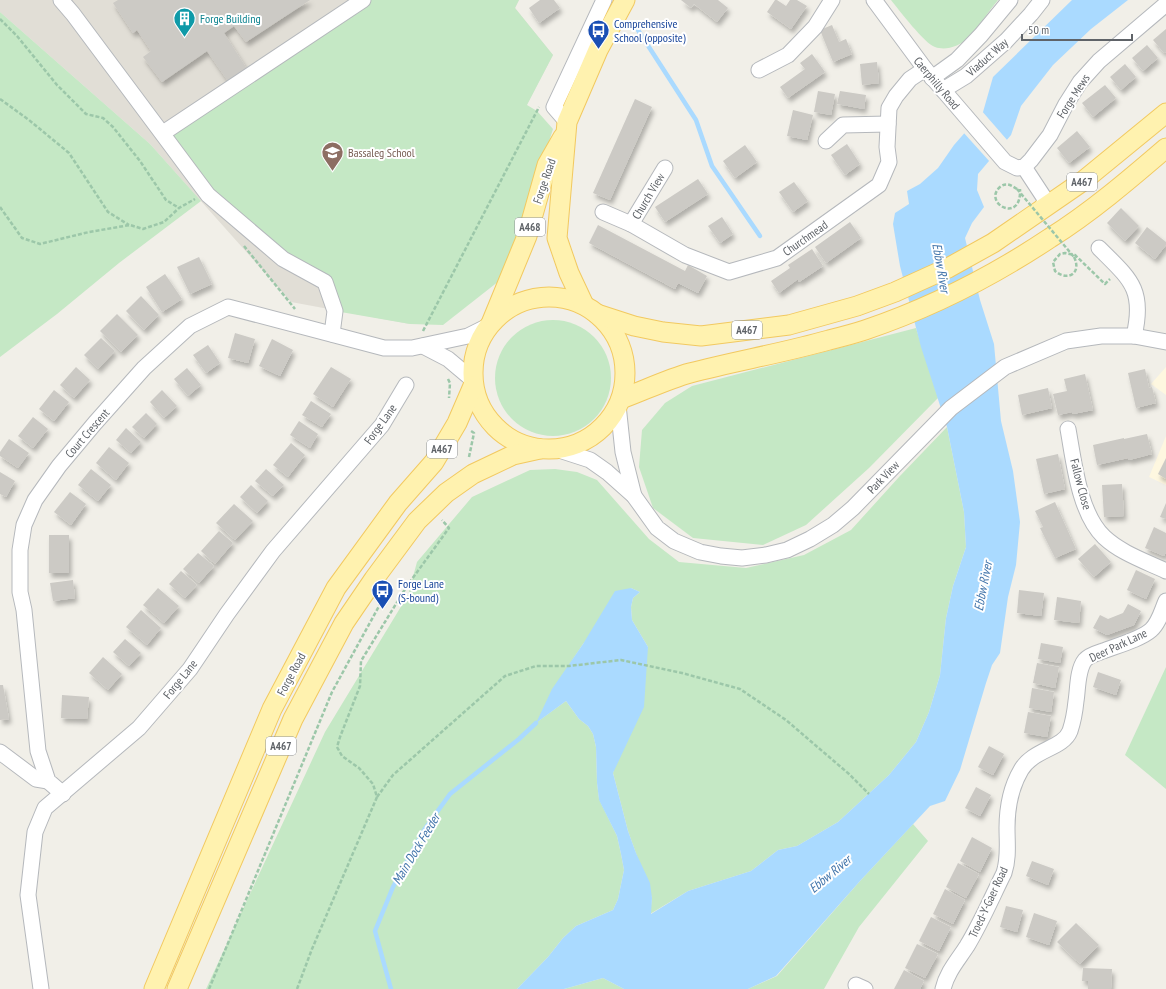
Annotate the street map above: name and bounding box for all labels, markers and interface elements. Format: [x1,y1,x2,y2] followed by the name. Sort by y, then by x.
[172,5,198,38] building icon: Forge Building
[200,11,261,26] place label: Forge Building
[614,16,686,45] place label: Comprehensive School (opposite)
[1022,16,1132,42] scale bar
[585,17,611,50] bus stop icon: Comprehensive School (opposite)
[1028,22,1049,37] text: 50 m
[962,35,1011,80] street label: Viaduct Way
[911,54,963,112] street label: Caerphilly Road
[1053,71,1093,121] street label: Forge Mews
[320,139,346,172] school or university icon: Bassaleg School
[348,145,415,160] place label: Bassaleg School
[529,157,559,205] street label: Forge Road
[628,169,668,222] street label: Church View
[1067,173,1097,191] road number: A467
[780,217,830,259] street label: Churchmead
[515,218,545,236] road number: A468
[928,242,954,296] water label: Ebbw River
[732,321,762,339] road number: A467
[360,401,400,447] street label: Forge Lane
[62,405,113,461] street label: Court Crescent
[427,440,457,458] road number: A467
[864,457,903,497] street label: Park View
[1067,457,1095,511] street label: Fallow Close
[970,557,997,612] water label: Ebbw River
[398,576,444,605] place label: Forge Lane (S-bound)
[369,577,395,610] bus stop icon: Forge Lane (S-bound)
[1087,625,1149,665] street label: Deer Park Lane
[273,650,309,698] street label: Forge Road
[160,656,200,702] street label: Forge Lane
[266,737,296,755] road number: A467
[388,808,445,888] water label: Main Dock Feeder
[805,850,856,897] water label: Ebbw River
[965,864,1011,940] street label: Troed-Y-Gaer Road

